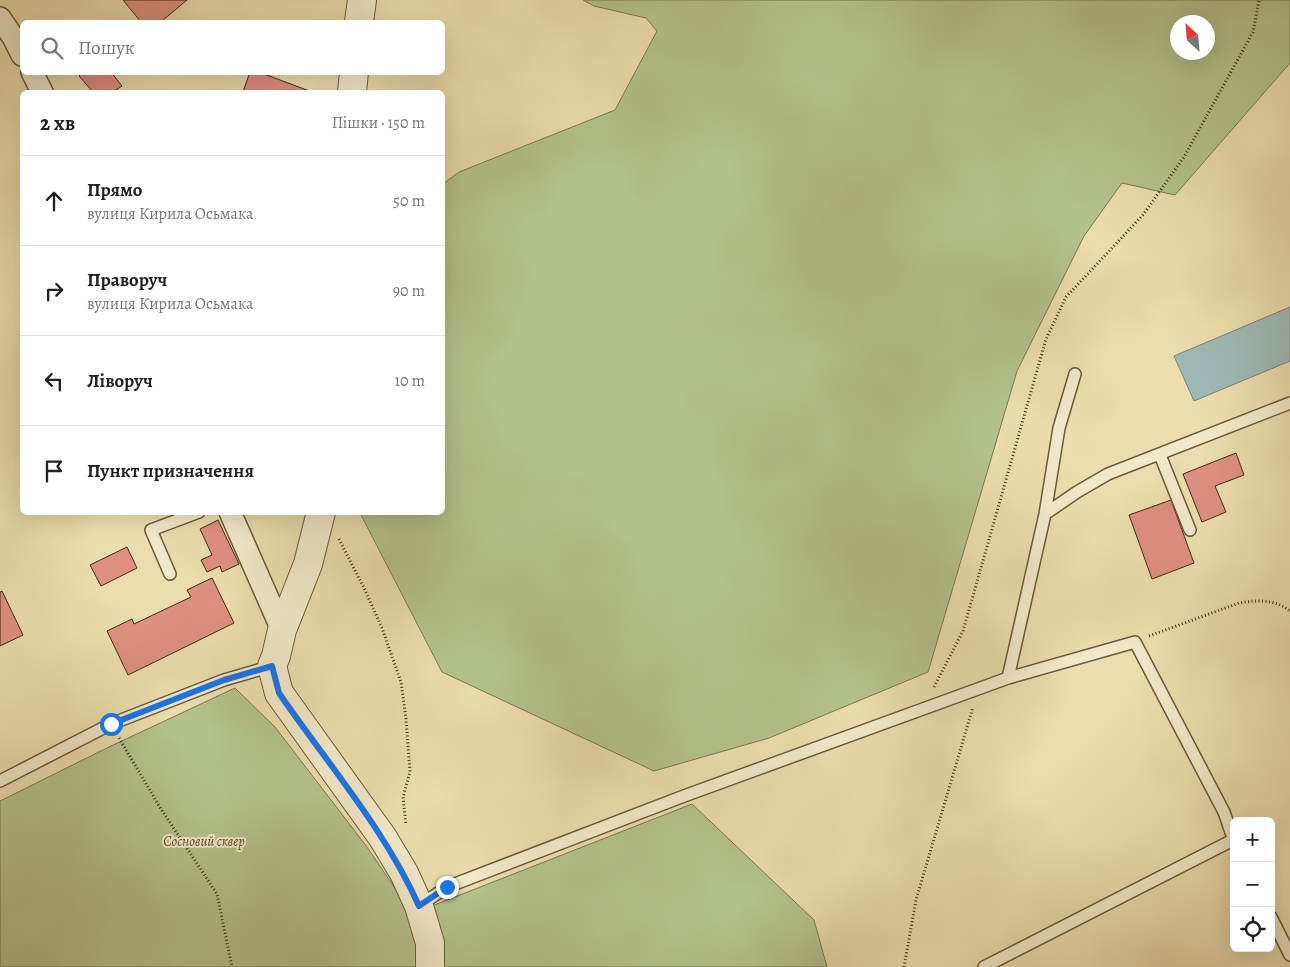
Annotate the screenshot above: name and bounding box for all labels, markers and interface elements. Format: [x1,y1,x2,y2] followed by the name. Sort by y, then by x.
[1170,15,1215,60] north arrow
[20,20,445,75] search box
[38,34,66,62] icon: search
[78,35,135,61] text: Пошук
[40,109,75,137] text: 2 хв
[332,112,425,134] text: Пішки · 150 m
[87,177,142,203] text: Прямо
[40,187,68,215] icon: ahead
[393,190,425,212] text: 50 m
[87,203,253,225] text: вулиця Кирила Осьмака
[87,267,167,293] text: Праворуч
[40,277,68,305] icon: right
[393,280,425,302] text: 90 m
[87,293,253,315] text: вулиця Кирила Осьмака
[40,367,68,395] icon: left
[87,368,153,394] text: Ліворуч
[395,370,425,392] text: 10 m
[40,457,68,485] icon: arrive
[87,458,254,484] text: Пункт призначення
[100,713,123,736] route start
[1230,817,1275,952] map controls
[1230,817,1275,862] button: +
[163,832,245,851] park label: Сосновий сквер
[1230,862,1275,907] button: −
[436,876,459,899] route end
[1230,907,1275,952] button: locate

